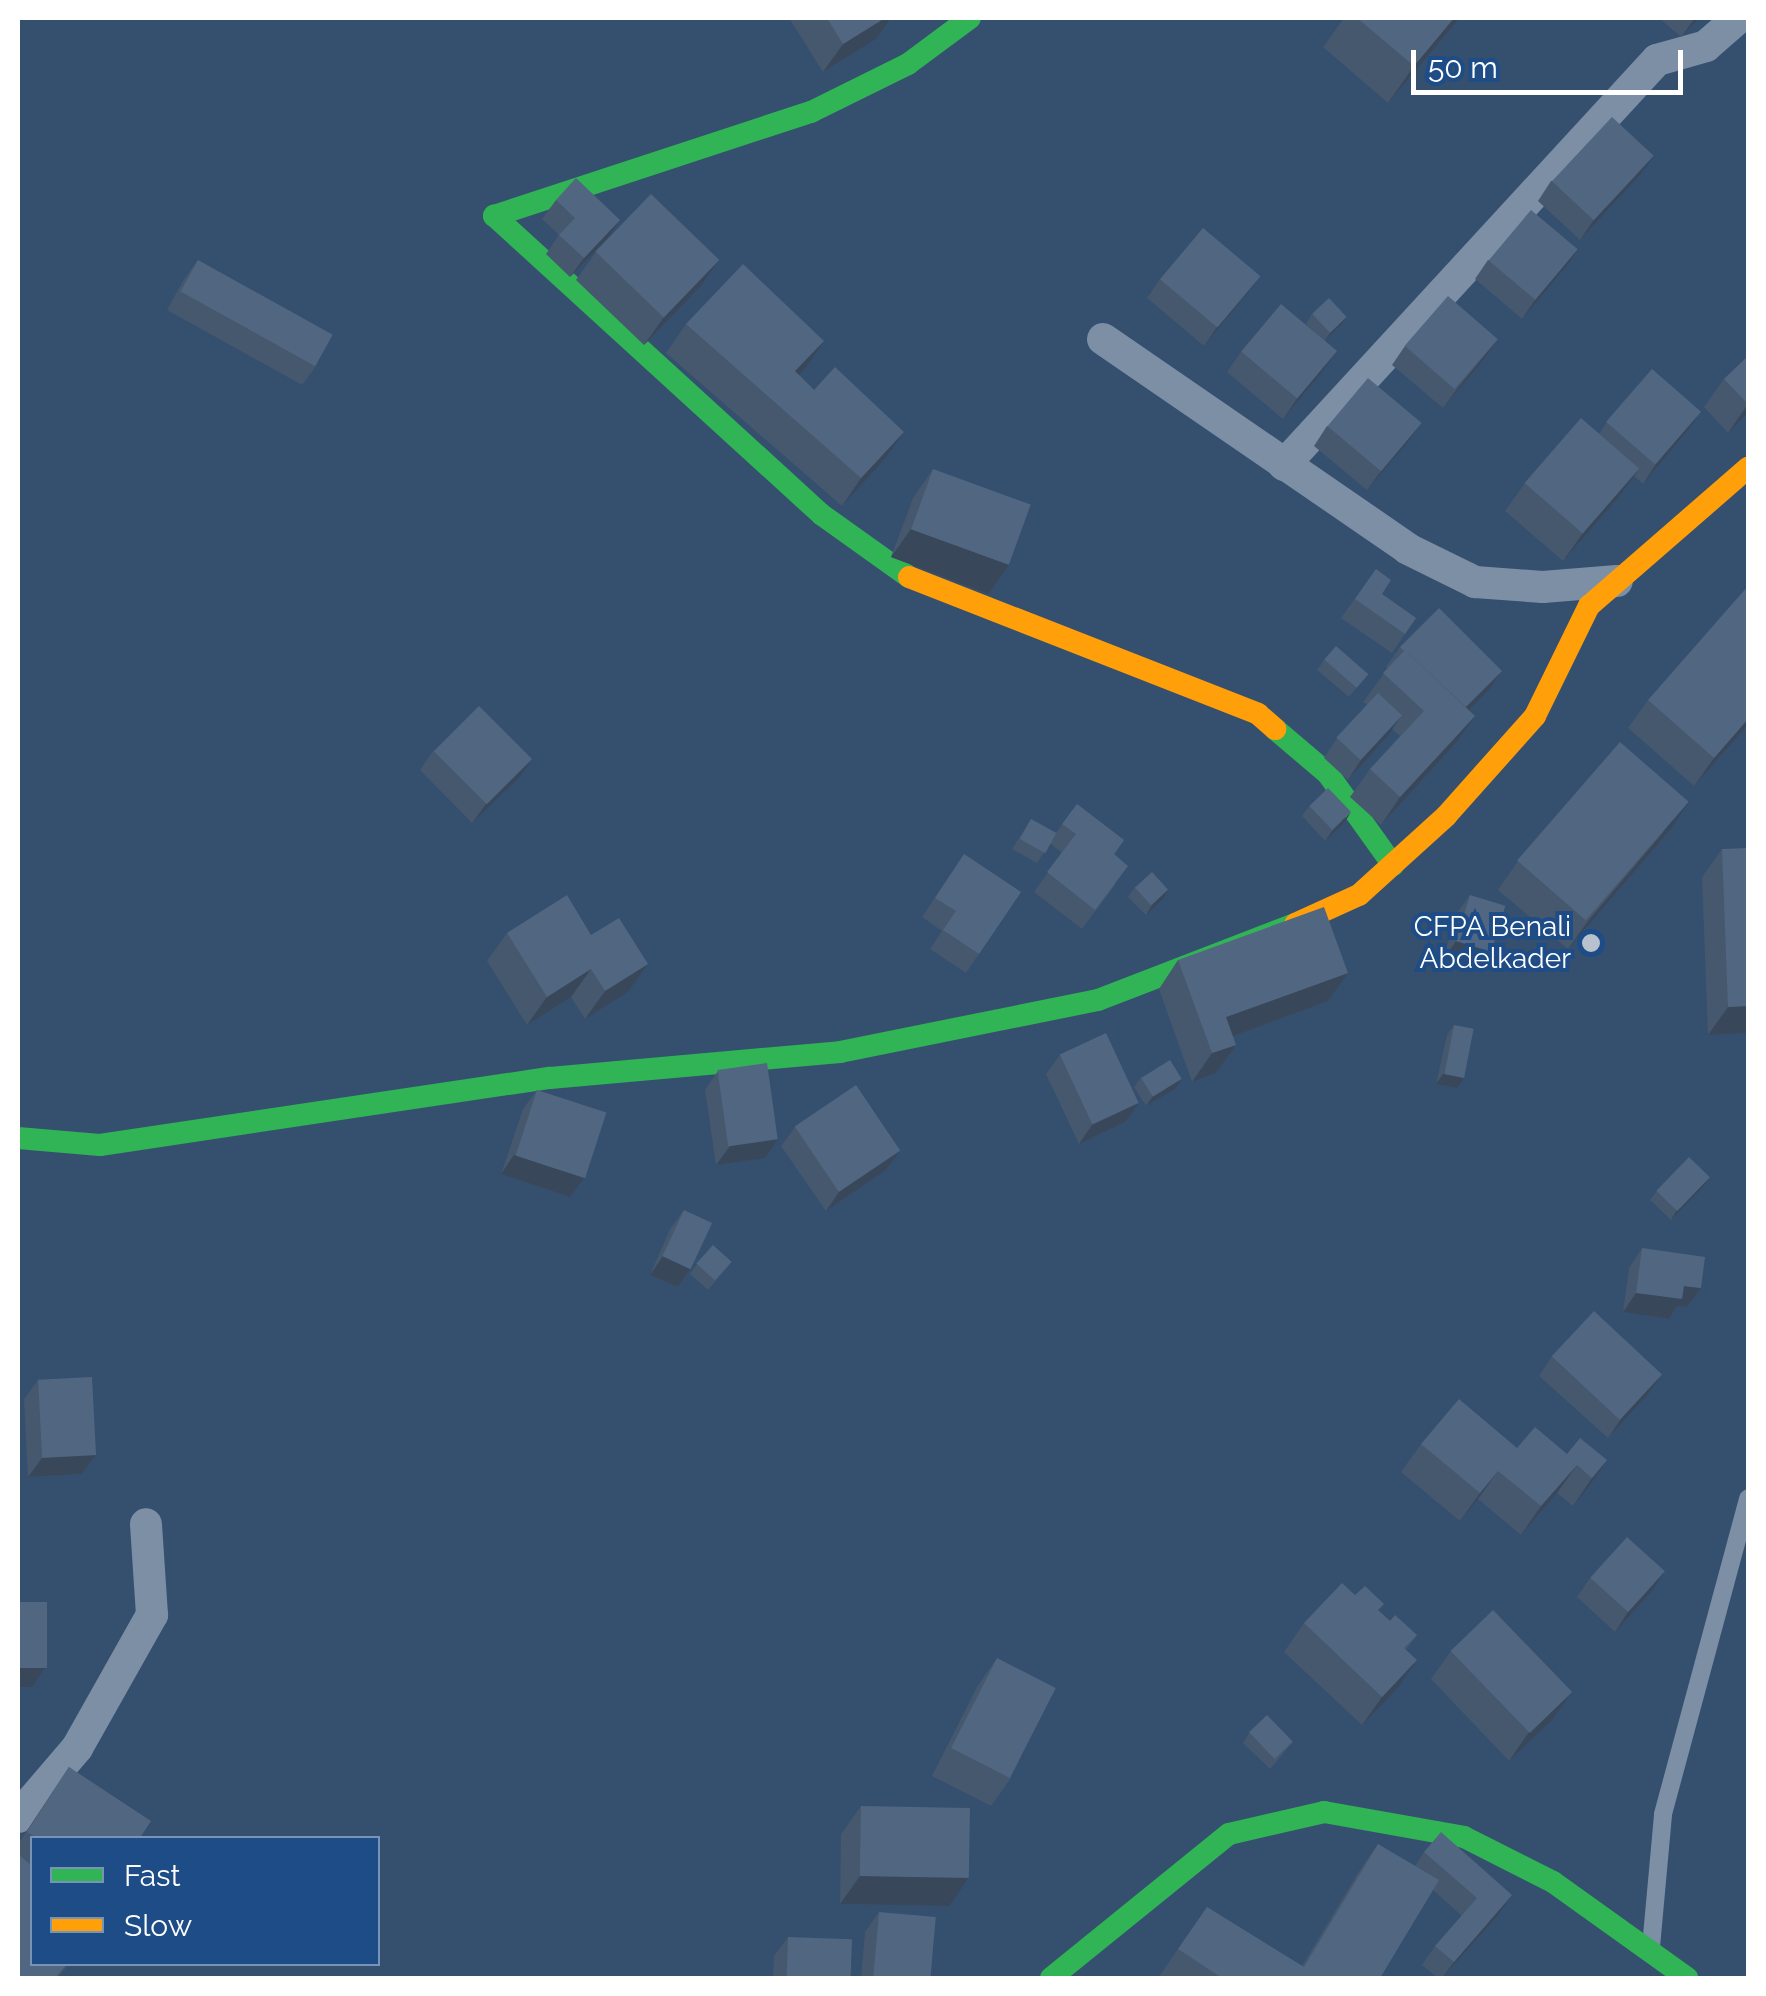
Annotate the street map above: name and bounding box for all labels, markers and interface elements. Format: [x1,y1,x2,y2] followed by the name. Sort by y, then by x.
[1416,30,1688,92] scale bar
[1428,50,1498,85] text: 50 m
[1413,910,1571,976] place label: CFPA Benali Abdelkader
[1580,932,1602,954] marker: CFPA Benali Abdelkader
[30,1836,380,1966] legend
[124,1858,181,1893] text: Fast
[124,1908,192,1943] text: Slow

